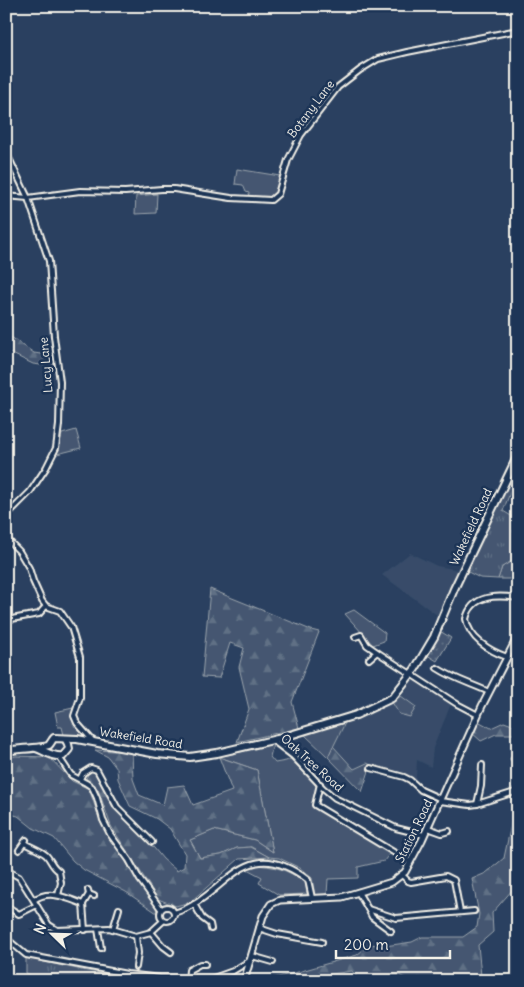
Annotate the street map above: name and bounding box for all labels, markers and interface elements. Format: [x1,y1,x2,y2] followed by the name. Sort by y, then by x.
[284,77,337,141] street label: Botany Lane
[36,337,55,394] street label: Lucy Lane
[446,486,495,568] street label: Wakefield Road
[99,724,184,751] street label: Wakefield Road
[278,731,347,795] street label: Oak Tree Road
[392,797,435,865] street label: Station Road
[28,910,78,960] north arrow
[30,921,50,937] text: N
[336,927,450,959] scale bar
[344,935,389,954] text: 200 m

